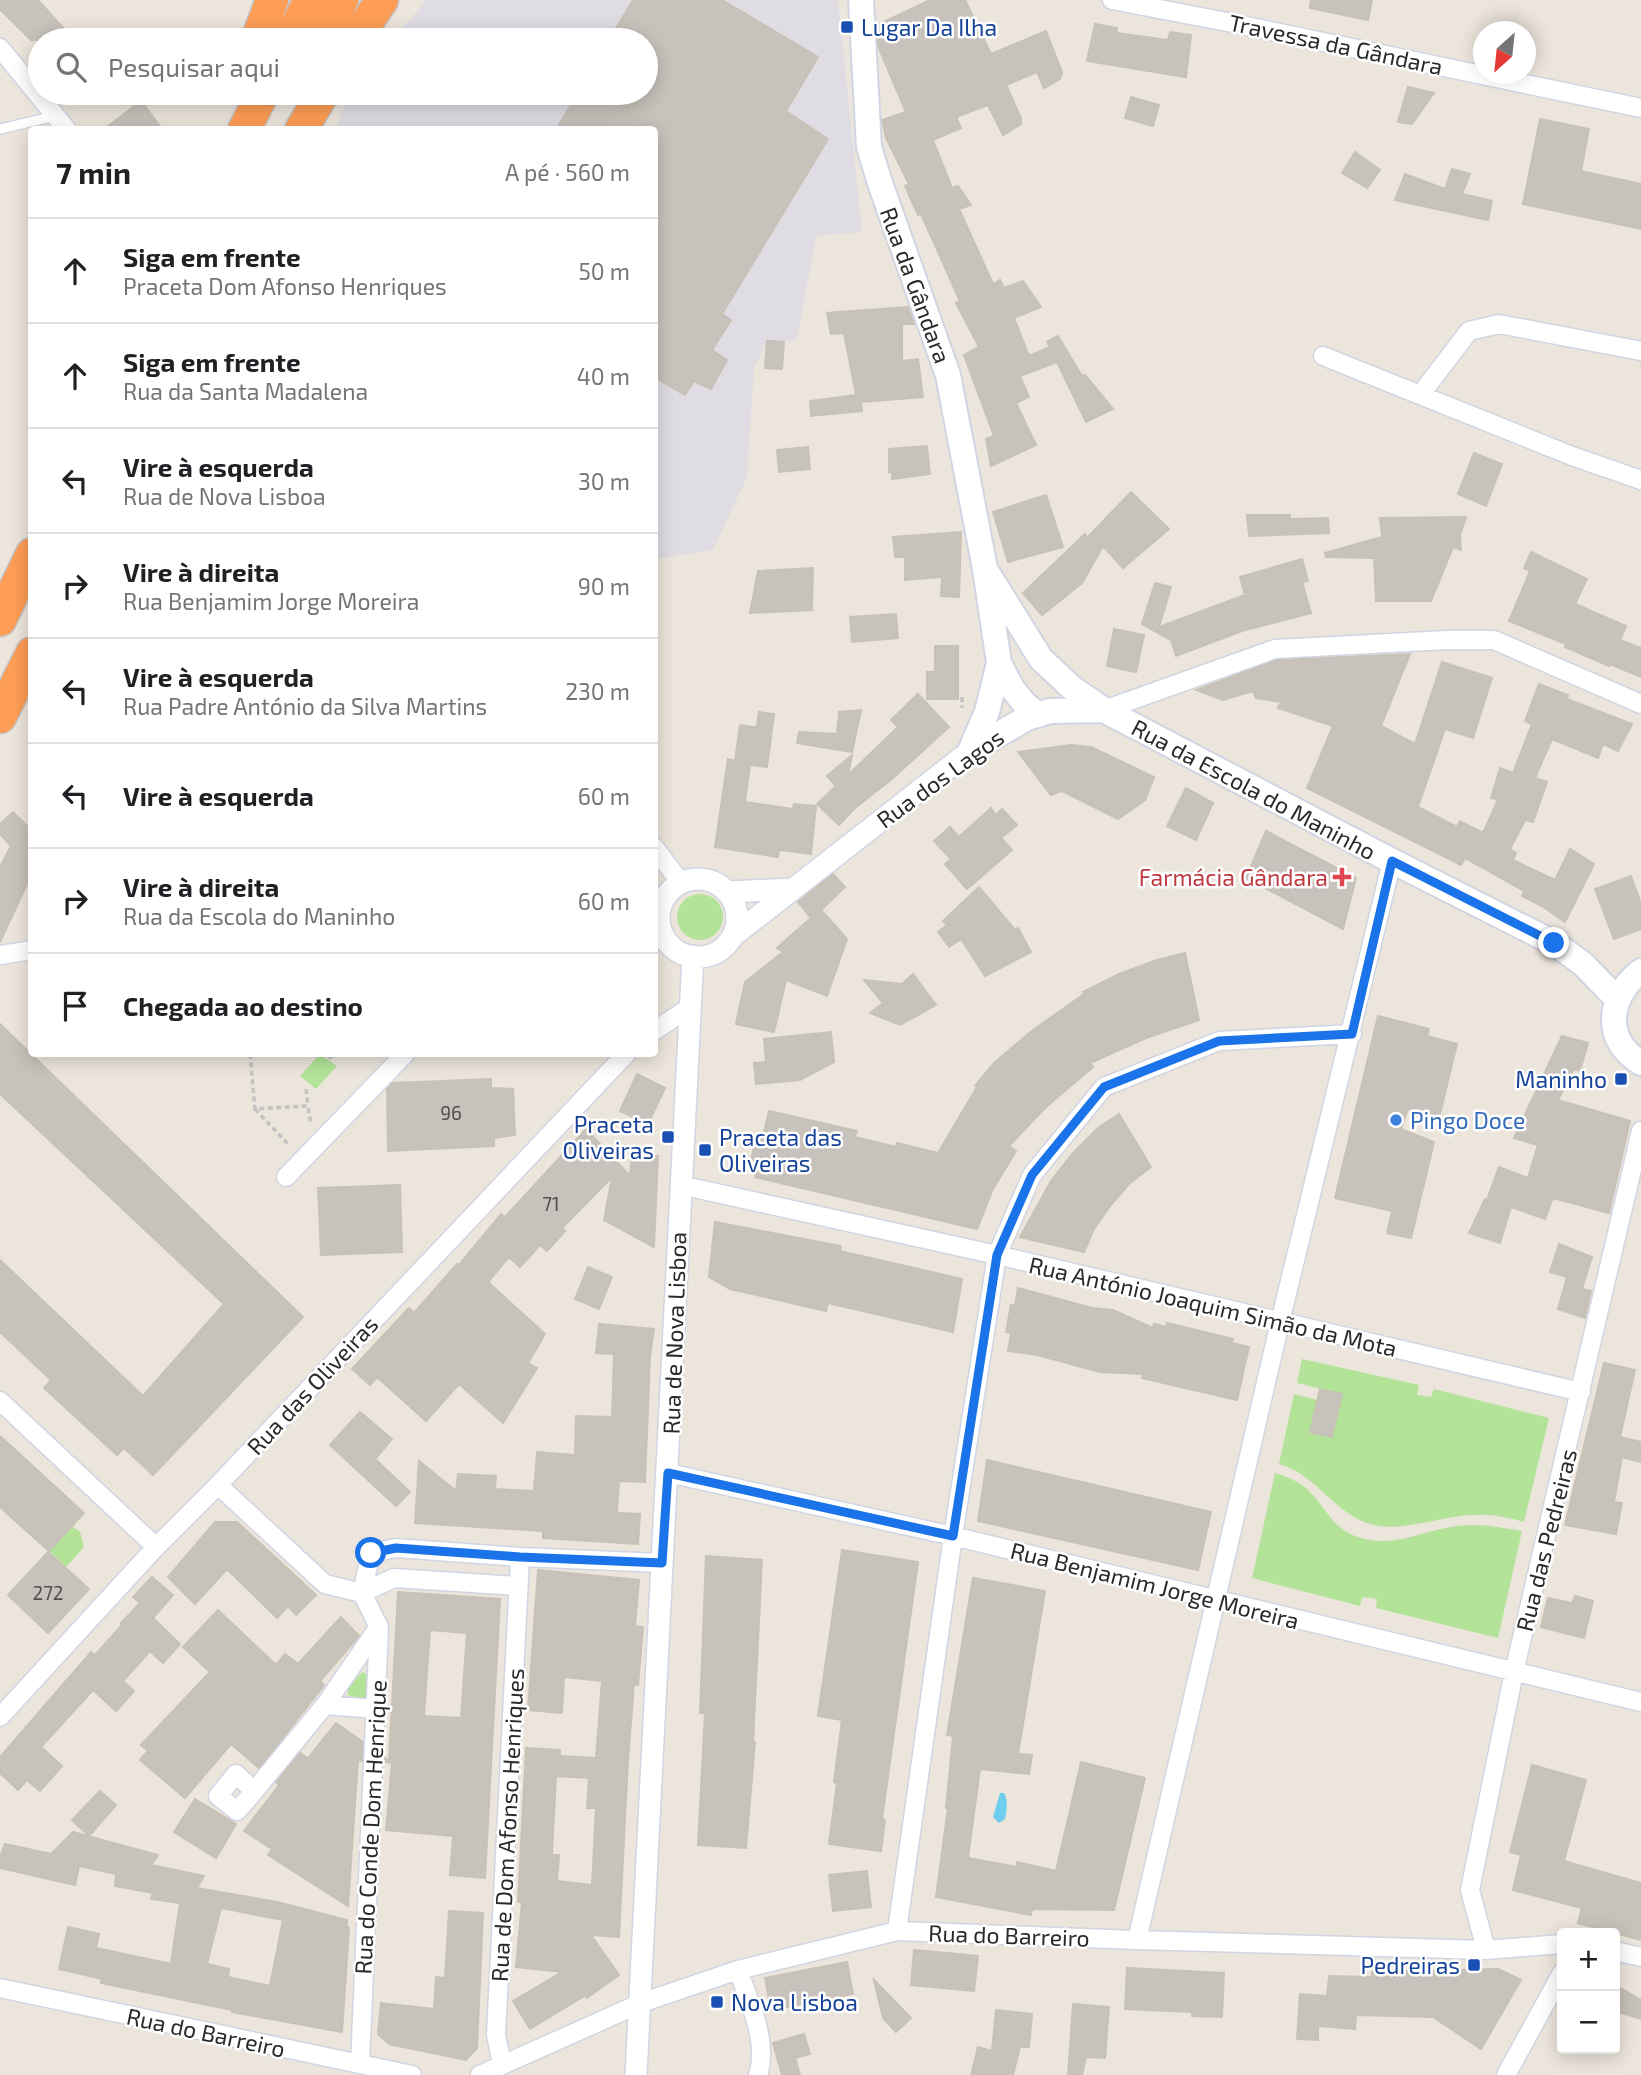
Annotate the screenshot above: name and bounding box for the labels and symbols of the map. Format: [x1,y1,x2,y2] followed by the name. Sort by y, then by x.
[1227,8,1445,80] street label: Travessa da Gândara
[861,13,997,41] place label: Lugar Da Ilha
[839,19,855,35] marker: Lugar Da Ilha
[1473,21,1536,84] north arrow
[875,203,957,367] street label: Rua da Gândara
[1127,713,1381,865] street label: Rua da Escola do Maninho
[871,723,1009,833] street label: Rua dos Lagos
[1139,863,1328,891] place label: Farmácia Gândara
[1334,869,1350,885] marker: Farmácia Gândara
[1538,927,1569,958] route end
[1515,1065,1607,1093] place label: Maninho
[1613,1071,1629,1087] marker: Maninho
[440,1101,462,1124] house number: 96
[1410,1106,1525,1134] place label: Pingo Doce
[562,1110,654,1164] place label: Praceta Oliveiras
[1388,1112,1404,1128] marker: Pingo Doce
[719,1123,842,1177] place label: Praceta das Oliveiras
[660,1129,676,1145] marker: Praceta Oliveiras
[697,1142,713,1158] marker: Praceta das Oliveiras
[542,1192,560,1215] house number: 71
[656,1231,692,1435] street label: Rua de Nova Lisboa
[1026,1250,1400,1362] street label: Rua António Joaquim Simão da Mota
[241,1310,383,1460] street label: Rua das Oliveiras
[1510,1446,1582,1634] street label: Rua das Pedreiras
[1008,1536,1302,1634] street label: Rua Benjamim Jorge Moreira
[355,1537,386,1568] route start
[32,1581,64,1604] house number: 272
[485,1667,529,1983] street label: Rua de Dom Afonso Henriques
[348,1679,392,1975] street label: Rua do Conde Dom Henrique
[928,1918,1090,1952] street label: Rua do Barreiro
[1361,1951,1460,1979] place label: Pedreiras
[1466,1957,1482,1973] marker: Pedreiras
[731,1988,858,2016] place label: Nova Lisboa
[709,1994,725,2010] marker: Nova Lisboa
[124,2002,288,2062] street label: Rua do Barreiro

